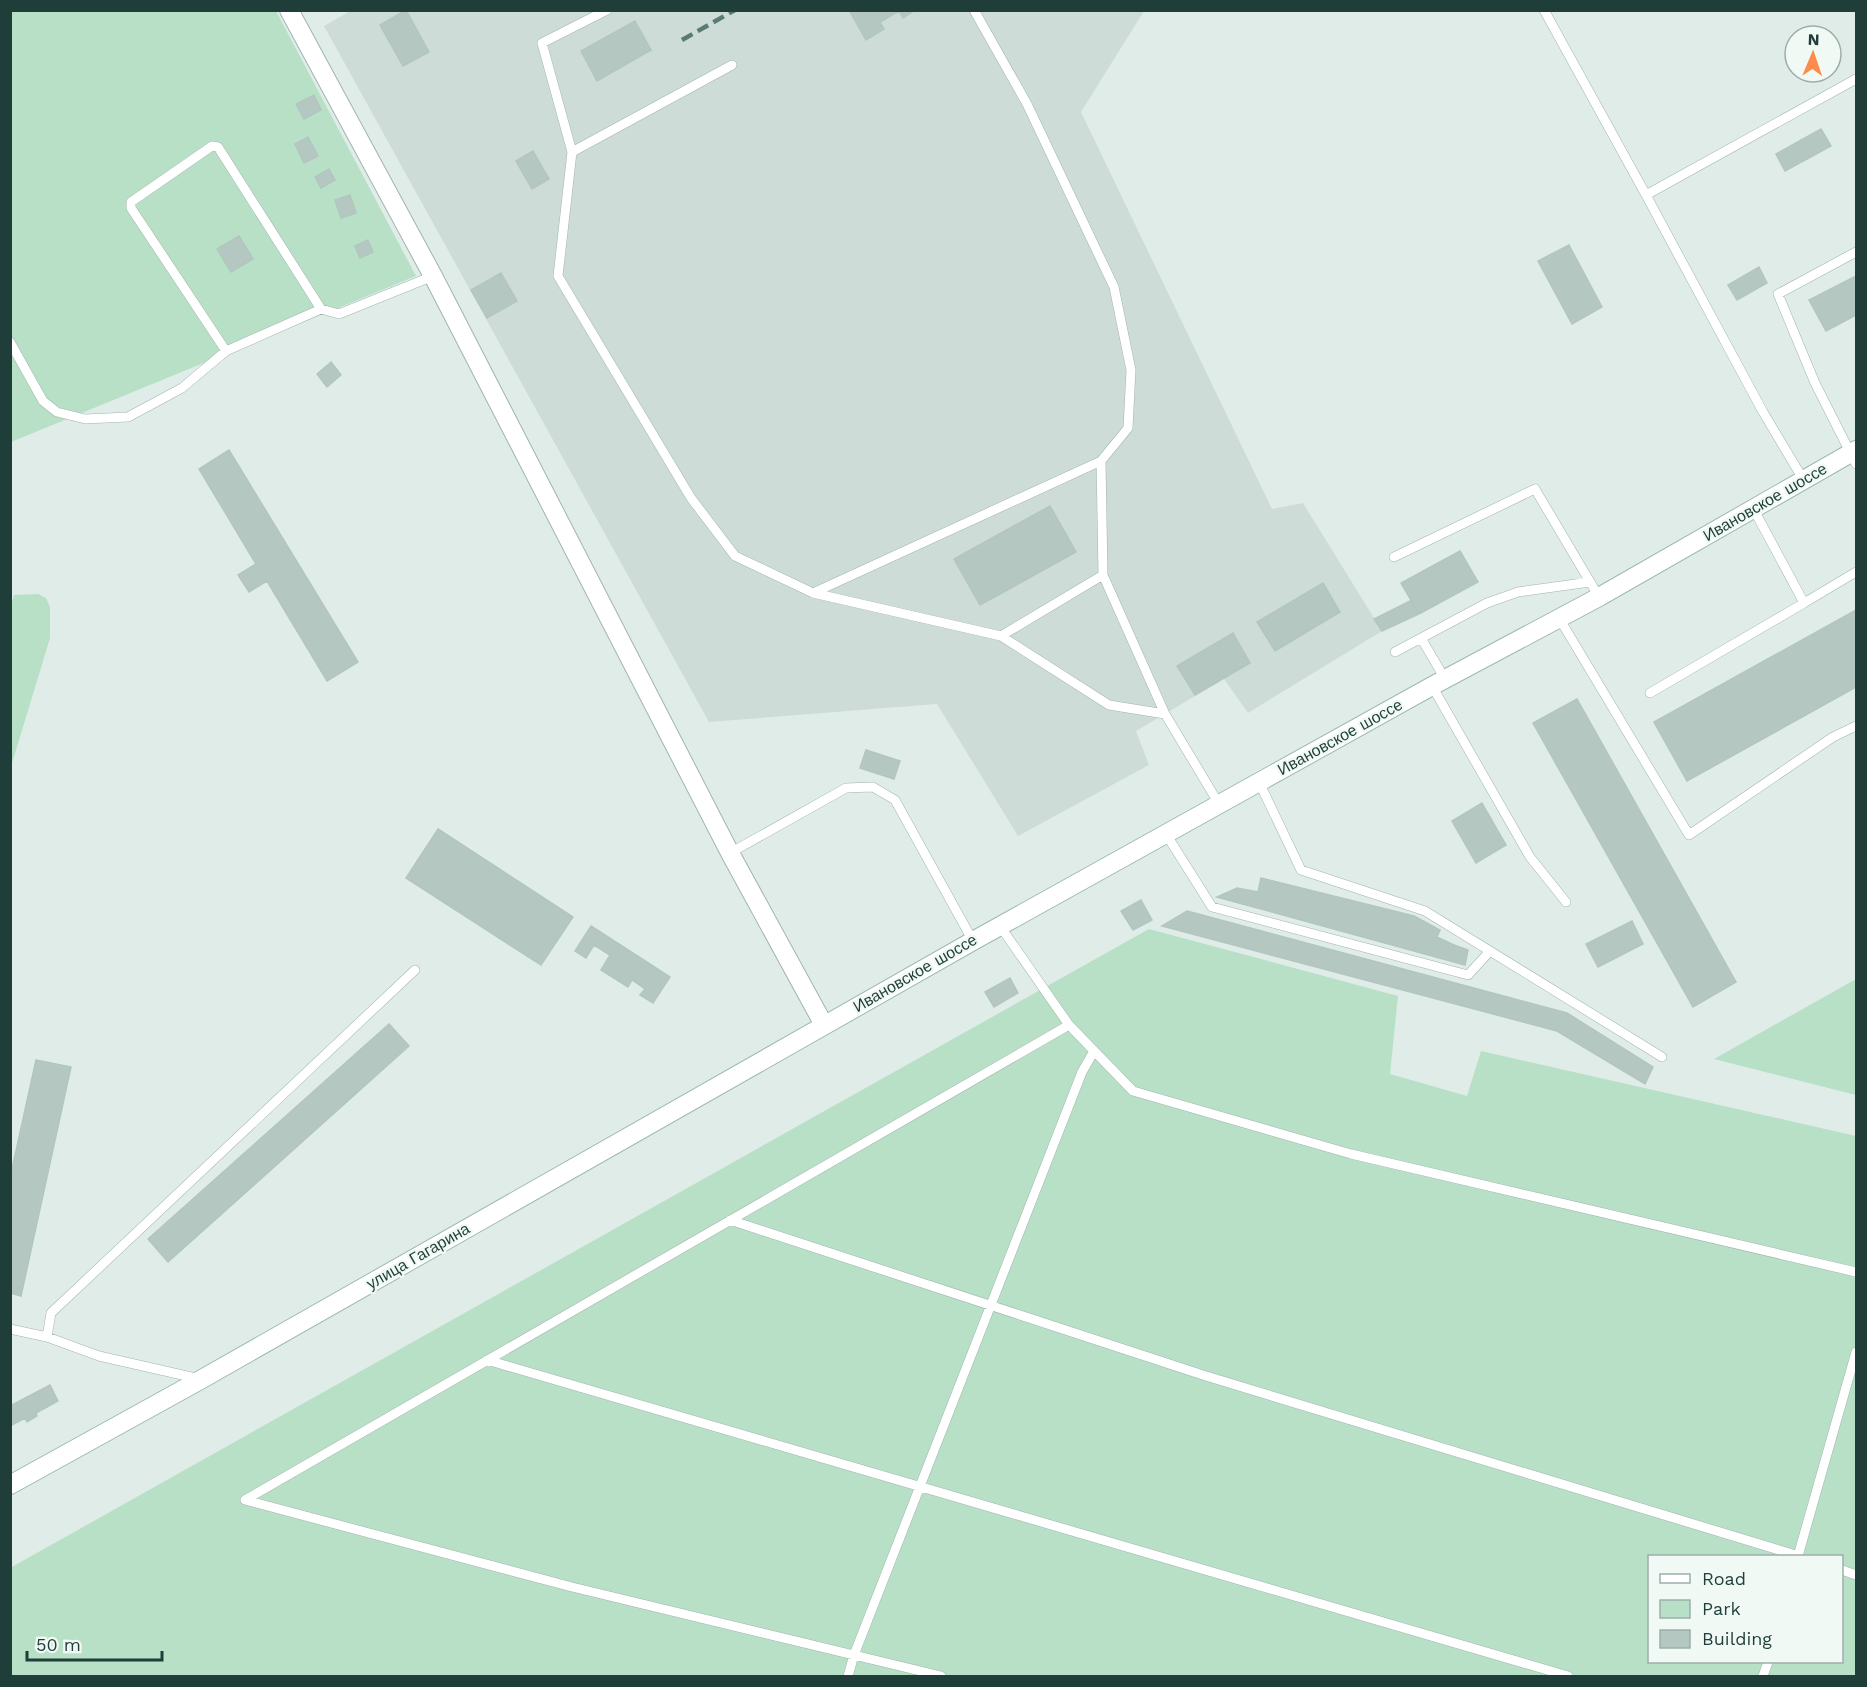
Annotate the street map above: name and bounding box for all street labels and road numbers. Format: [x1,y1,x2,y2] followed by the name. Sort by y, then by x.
[1700,459,1830,545] street label: Ивановское шоссе
[1274,695,1406,779] street label: Ивановское шоссе
[850,930,980,1016] street label: Ивановское шоссе
[363,1219,473,1293] street label: улица Гагарина

